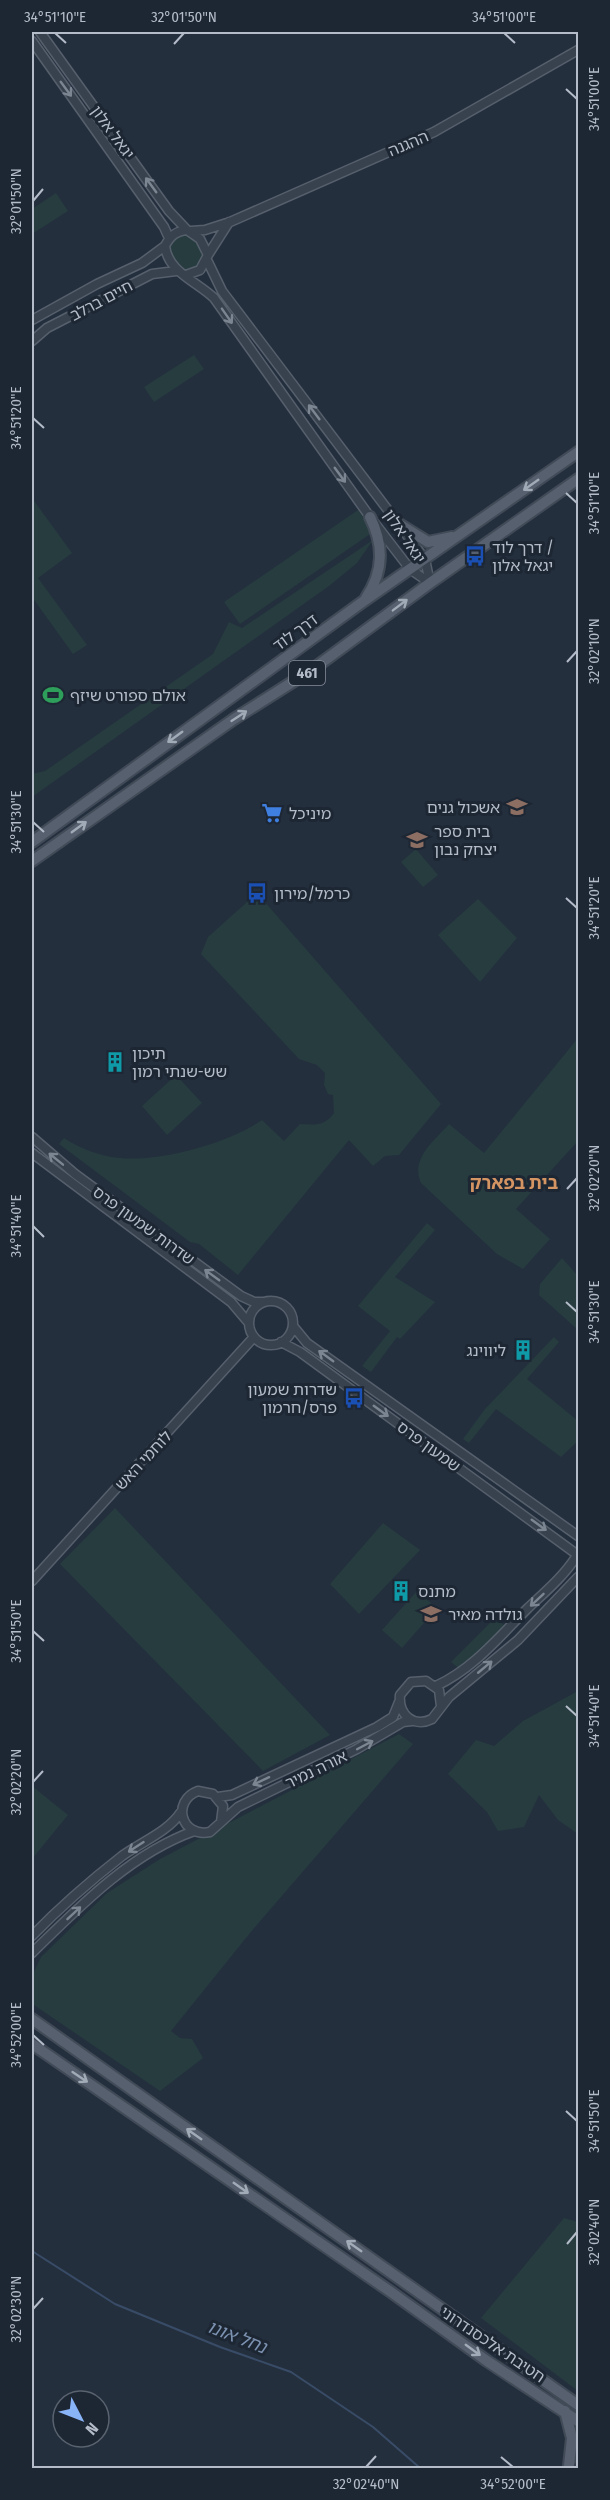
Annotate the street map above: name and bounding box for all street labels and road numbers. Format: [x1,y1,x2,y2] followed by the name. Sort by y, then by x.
[87,102,138,163] street label: יגאל אלון
[385,126,431,160] street label: ההגנה
[67,276,136,325] street label: חיים ברלב
[380,506,430,567] street label: יגאל אלון
[269,610,322,655] street label: דרך לוד
[289,661,325,685] road number: 461
[89,1182,198,1269] street label: שדרות שמעון פרס
[393,1417,464,1476] street label: שמעון פרס
[111,1427,176,1494] street label: לוחמי האש
[282,1746,350,1793] street label: אורה נמיר
[437,2302,549,2387] street label: חטיבת אלכסנדרוני

